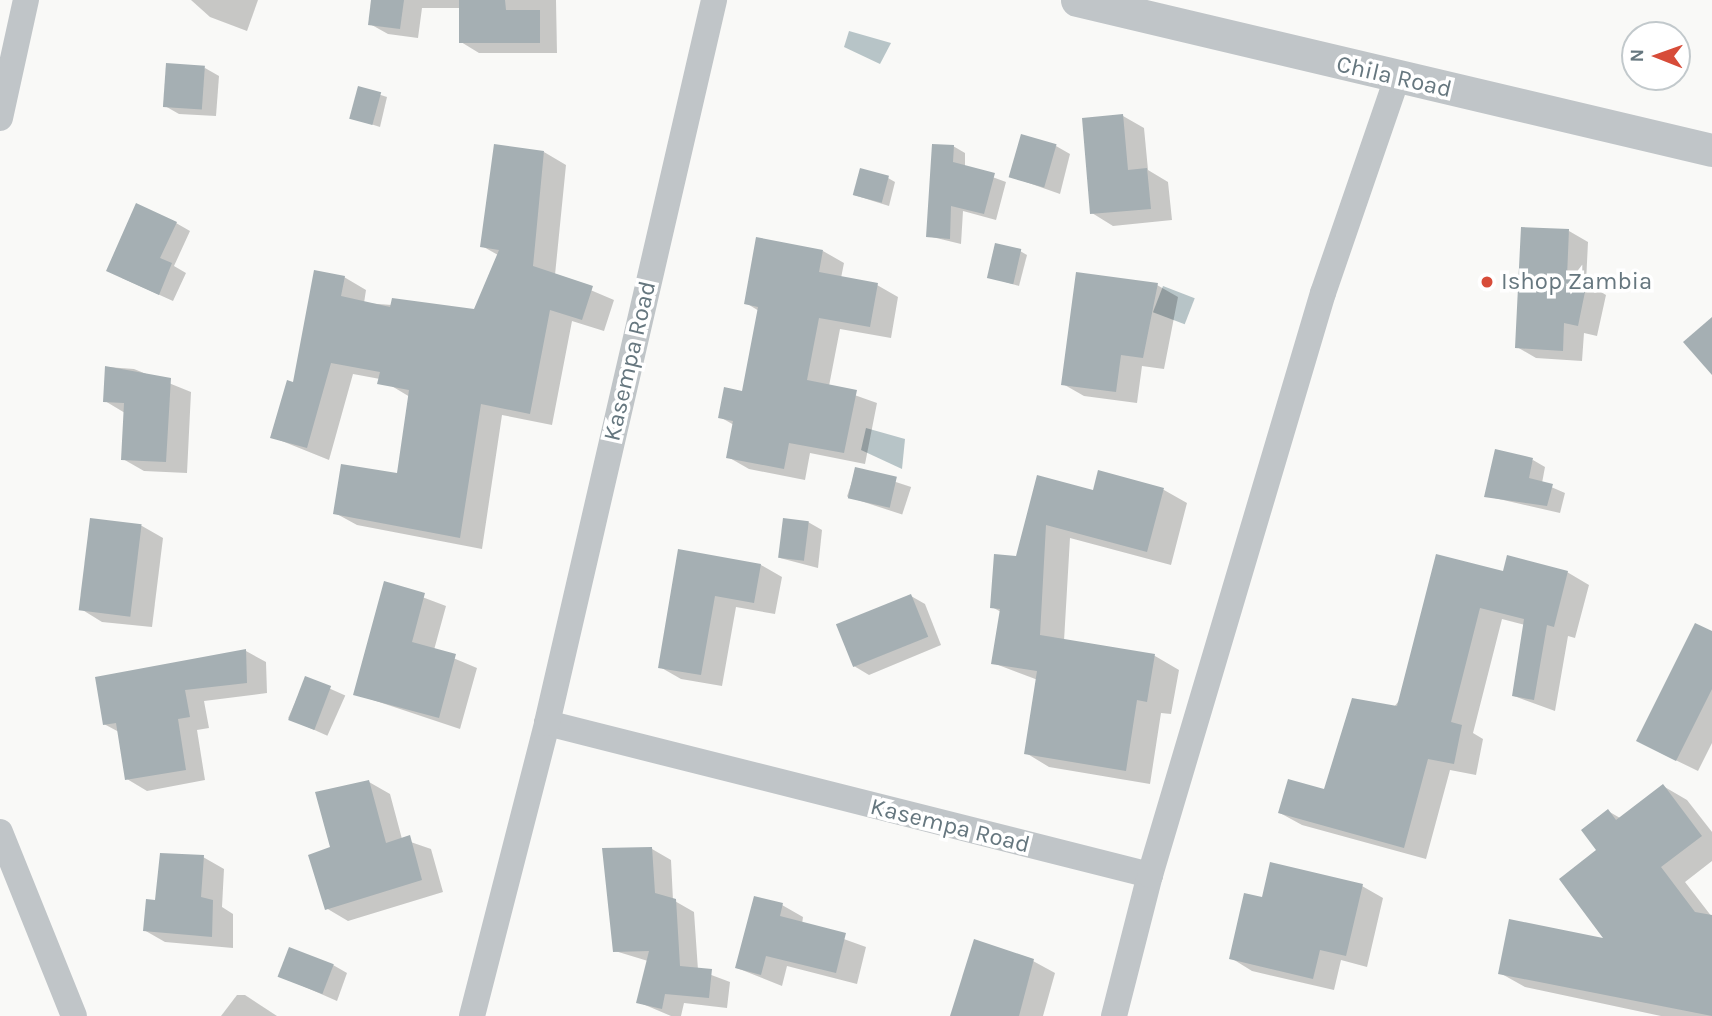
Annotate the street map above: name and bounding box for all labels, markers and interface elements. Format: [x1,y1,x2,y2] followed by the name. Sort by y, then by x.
[1621,21,1691,91] north arrow
[1626,49,1648,63] text: N
[1334,50,1454,104] street label: Chila Road
[1501,268,1652,296] place label: Ishop Zambia
[1479,274,1495,290] marker: Ishop Zambia
[598,278,662,444] street label: Kasempa Road
[867,792,1033,860] street label: Kasempa Road

